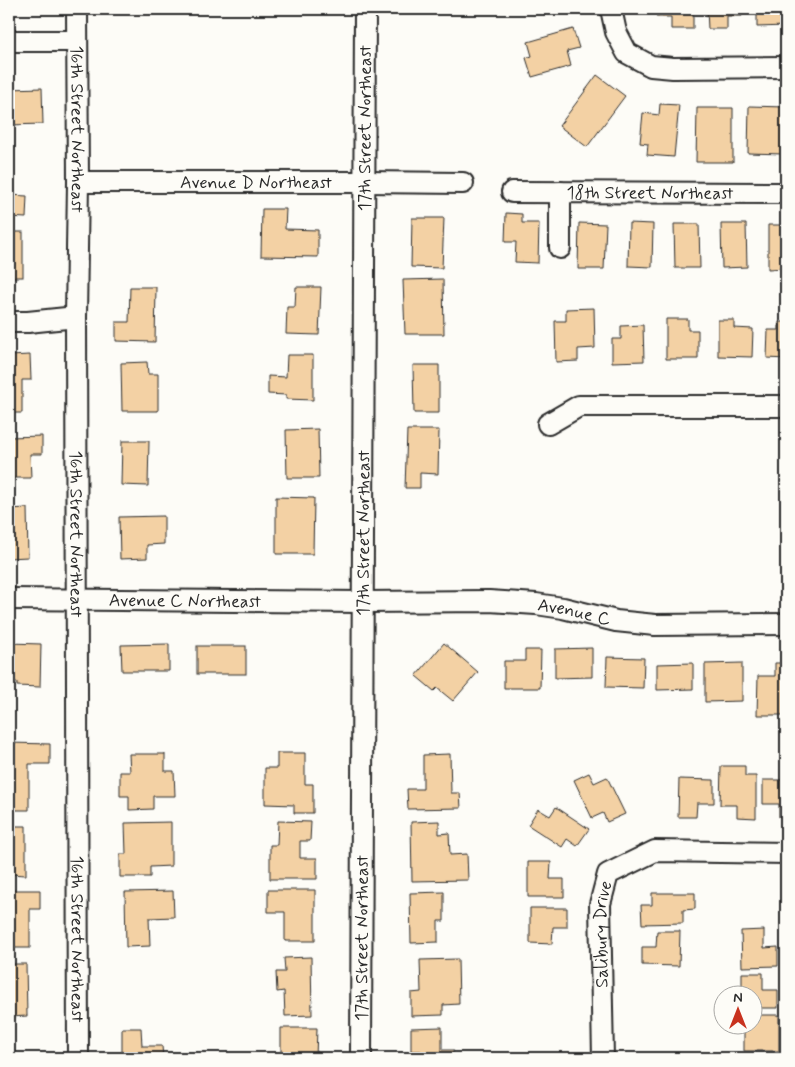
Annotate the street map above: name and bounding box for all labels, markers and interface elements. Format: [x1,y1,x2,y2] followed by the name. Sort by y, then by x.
[353,44,378,211] street label: 17th Street Northeast
[64,45,89,213] street label: 16th Street Northeast
[180,171,332,195] street label: Avenue D Northeast
[566,181,734,206] street label: 18th Street Northeast
[352,449,376,616] street label: 17th Street Northeast
[63,450,88,618] street label: 16th Street Northeast
[109,589,262,614] street label: Avenue C Northeast
[536,593,613,632] street label: Avenue C
[350,854,375,1021] street label: 17th Street Northeast
[64,855,89,1023] street label: 16th Street Northeast
[588,878,619,988] street label: Salibury Drive
[712,984,762,1034] north arrow
[733,989,743,1007] text: N

